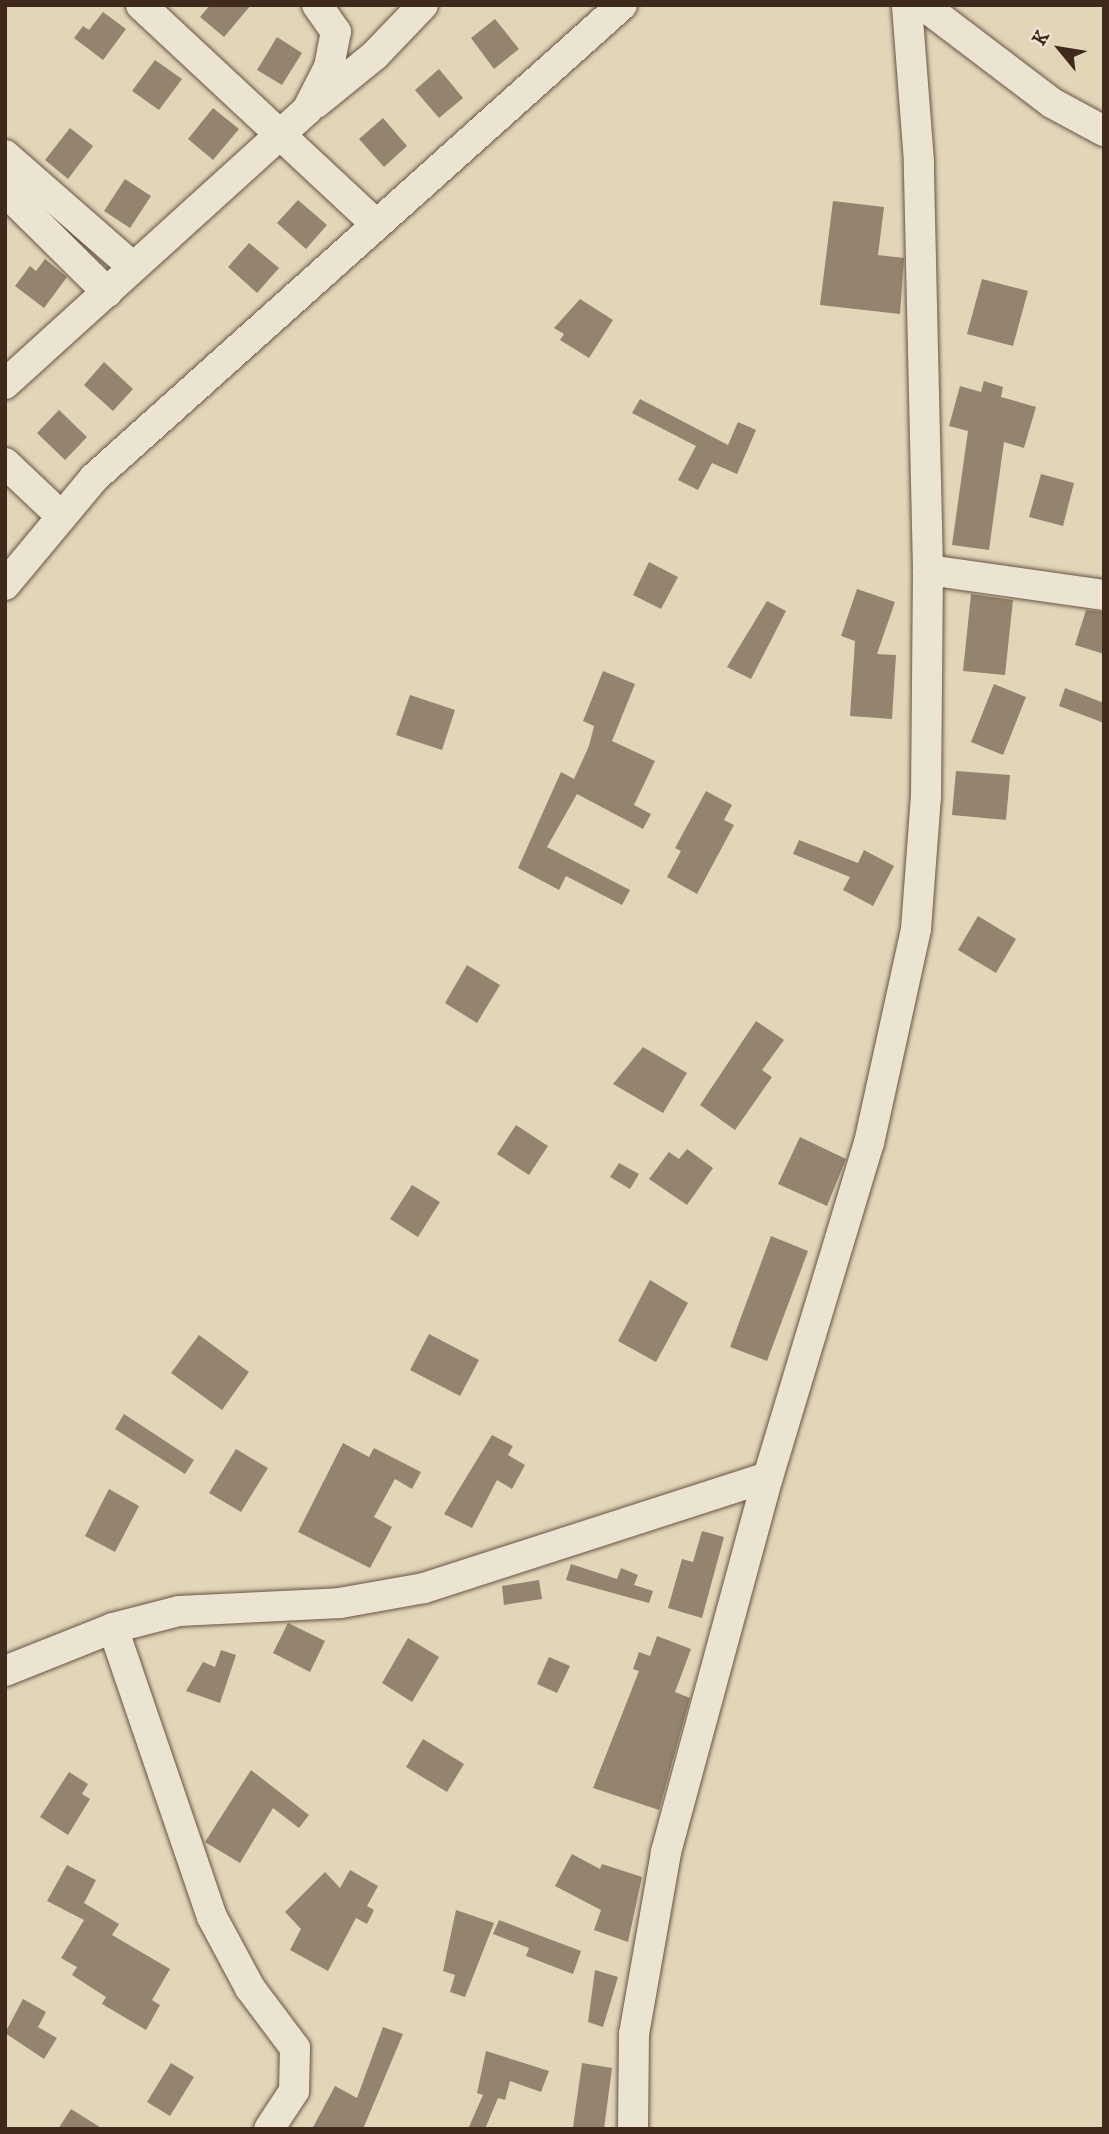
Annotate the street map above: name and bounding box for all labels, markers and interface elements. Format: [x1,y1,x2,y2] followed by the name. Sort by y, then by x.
[1025,14,1095,84] north arrow
[1028,27,1055,50] text: K

